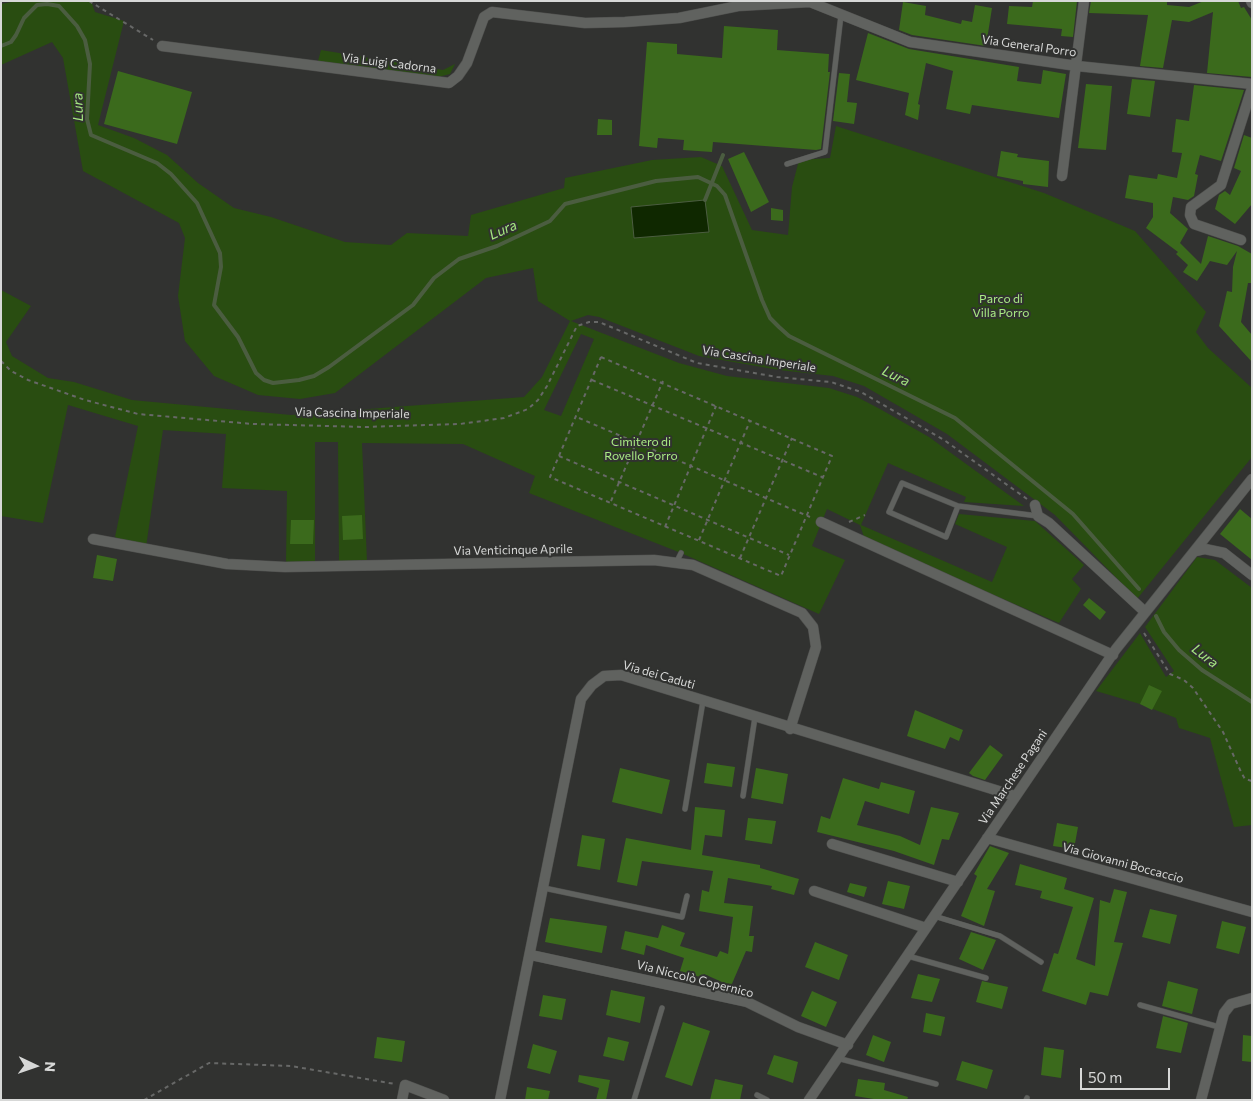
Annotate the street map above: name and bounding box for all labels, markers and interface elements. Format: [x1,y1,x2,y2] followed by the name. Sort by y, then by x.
[981,32,1077,60] street label: Via General Porro
[341,50,437,76] street label: Via Luigi Cadorna
[69,93,87,121] water label: Lura
[487,217,519,243] water label: Lura
[972,292,1030,320] park label: Parco di Villa Porro
[701,343,817,375] street label: Via Cascina Imperiale
[879,362,913,390] water label: Lura
[294,405,410,421] street label: Via Cascina Imperiale
[604,435,678,463] park label: Cimitero di Rovello Porro
[453,542,573,558] street label: Via Venticinque Aprile
[1189,641,1221,671] water label: Lura
[621,658,697,692] street label: Via dei Caduti
[976,727,1050,827] street label: Via Marchese Pagani
[1061,840,1185,886] street label: Via Giovanni Boccaccio
[635,957,755,1001] street label: Via Niccolò Copernico
[10,1041,60,1091] north arrow
[1083,1058,1173,1090] scale bar
[42,1061,59,1072] text: N
[1088,1068,1122,1086] text: 50 m

